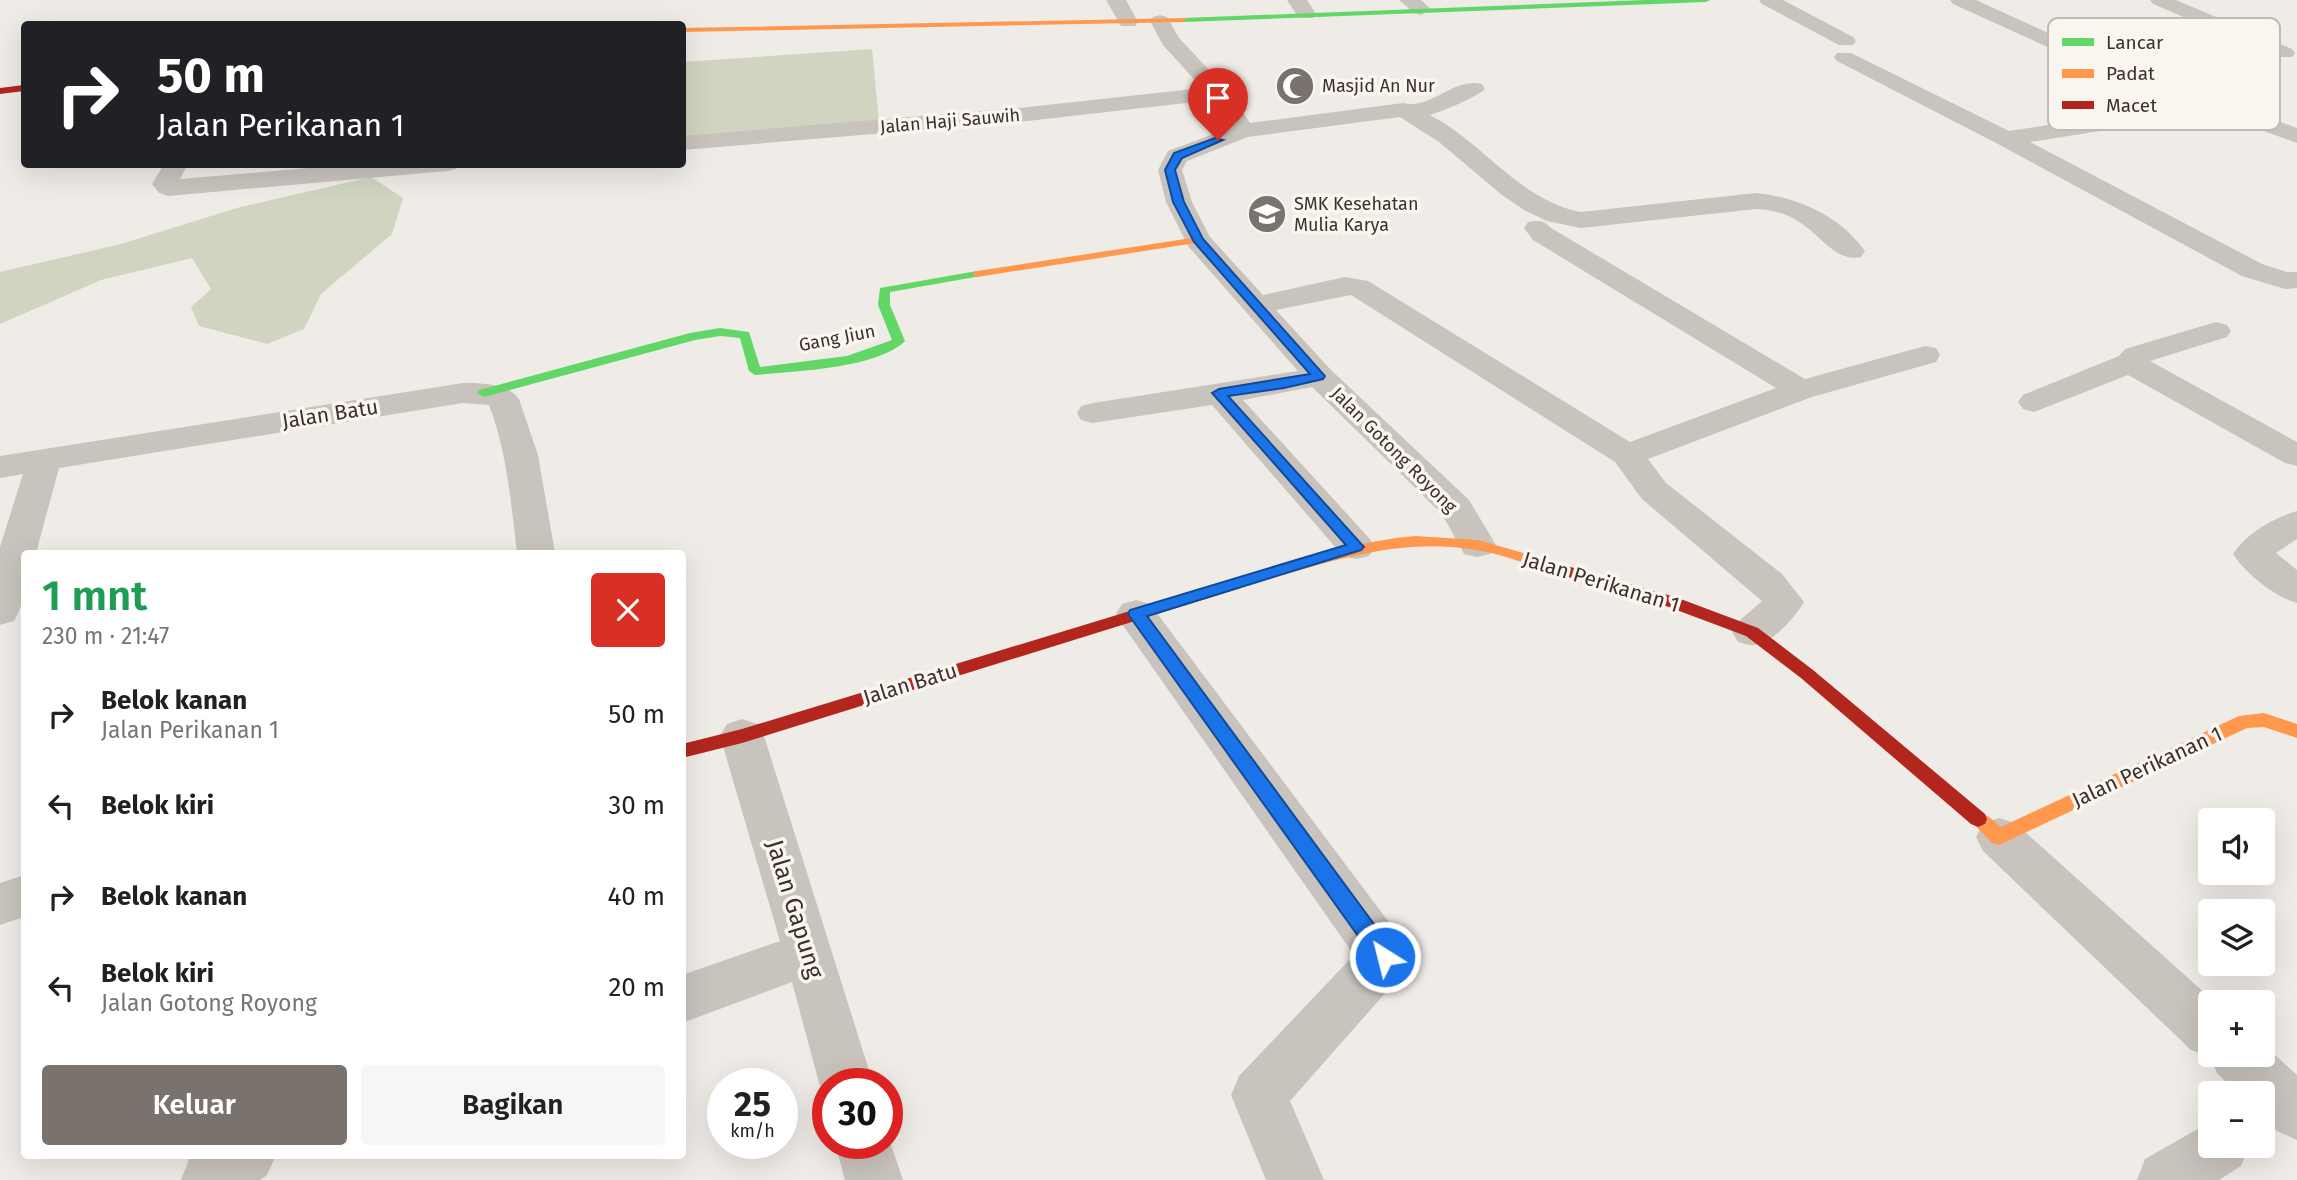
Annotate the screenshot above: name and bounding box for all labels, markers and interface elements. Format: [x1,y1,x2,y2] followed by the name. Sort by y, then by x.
[2048,18,2280,130] legend
[2106,31,2164,54] text: Lancar
[157,46,265,105] text: 50 m
[42,49,133,140] icon: right
[2106,62,2155,85] text: Padat
[1274,65,1316,107] mosque icon: Masjid An Nur
[1188,68,1248,140] pin
[1322,75,1435,97] place label: Masjid An Nur
[1199,79,1237,117] icon: arrive
[2106,94,2157,117] text: Macet
[879,104,1021,138] street label: Jalan Haji Sauwih
[157,106,405,144] text: Jalan Perikanan 1
[1246,193,1288,235] school or university icon: SMK Kesehatan Mulia Karya
[1294,193,1418,236] place label: SMK Kesehatan Mulia Karya
[797,320,877,356] street label: Gang Jiun
[1326,382,1462,518] street label: Jalan Gotong Royong
[280,394,380,434] street label: Jalan Batu
[1519,546,1683,618] street label: Jalan Perikanan 1
[42,571,147,621] text: 1 mnt
[591,573,665,647] button: close
[42,622,169,650] text: 230 m · 21:47
[860,657,960,711] street label: Jalan Batu
[101,685,247,716] text: Belok kanan
[42,696,80,734] icon: right
[608,699,665,730] text: 50 m
[101,716,279,744] text: Jalan Perikanan 1
[2068,721,2226,813] street label: Jalan Perikanan 1
[42,787,80,825] icon: left
[101,790,214,821] text: Belok kiri
[608,790,665,821] text: 30 m
[2198,808,2275,1158] map controls
[2198,808,2275,885] button: sound
[761,836,830,982] street label: Jalan Gapung
[42,878,80,916] icon: right
[101,881,247,912] text: Belok kanan
[607,881,665,912] text: 40 m
[2198,899,2275,976] button: layers
[1348,920,1422,994] position arrow
[101,958,214,989] text: Belok kiri
[42,969,80,1007] icon: left
[608,972,665,1003] text: 20 m
[101,989,317,1017] text: Jalan Gotong Royong
[2198,990,2275,1067] button: +
[42,1065,347,1145] button: Keluar
[361,1065,665,1145] button: Bagikan
[812,1068,903,1159] speed limit sign: 30
[2198,1081,2275,1158] button: −
[734,1083,771,1125] text: 25
[730,1120,775,1142] text: km/h

